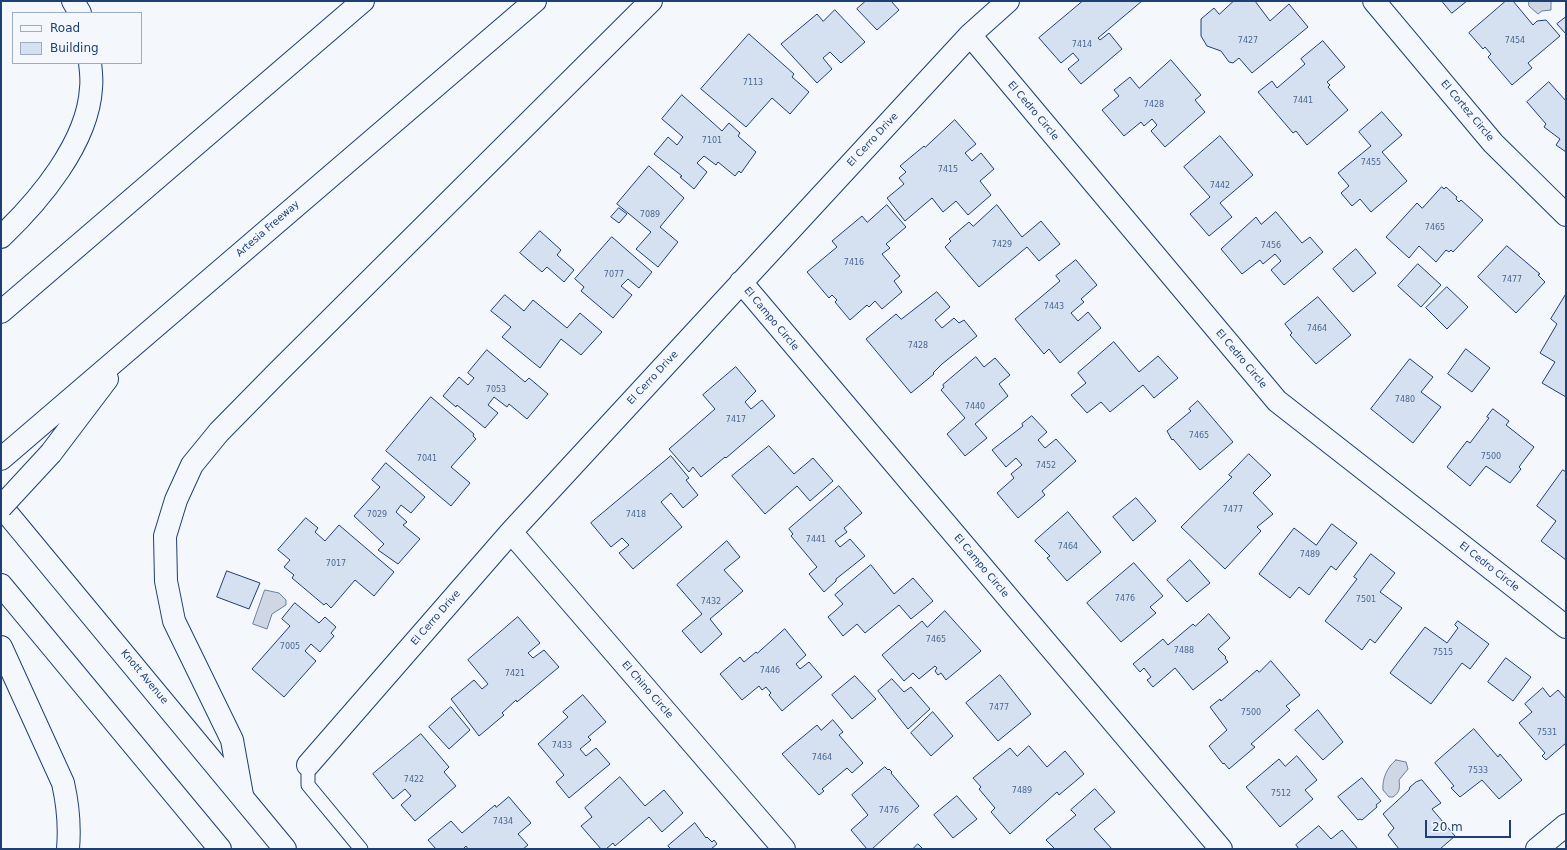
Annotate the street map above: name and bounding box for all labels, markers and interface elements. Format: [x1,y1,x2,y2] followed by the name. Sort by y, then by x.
[12,12,142,64] legend
[50,21,80,35] text: Road
[1238,36,1258,46] house number: 7427
[1505,36,1525,46] house number: 7454
[1072,40,1092,50] house number: 7414
[50,41,99,55] text: Building
[743,78,763,88] house number: 7113
[1438,78,1496,144] street label: El Cortez Circle
[1005,79,1061,143] street label: El Cedro Circle
[1293,96,1313,106] house number: 7441
[1144,100,1164,110] house number: 7428
[845,111,901,169] street label: El Cerro Drive
[702,136,722,146] house number: 7101
[1361,158,1381,168] house number: 7455
[938,165,958,175] house number: 7415
[1210,181,1230,191] house number: 7442
[234,198,302,260] street label: Artesia Freeway
[640,210,660,220] house number: 7089
[1425,223,1445,233] house number: 7465
[992,240,1012,250] house number: 7429
[1261,241,1281,251] house number: 7456
[844,258,864,268] house number: 7416
[604,270,624,280] house number: 7077
[1502,275,1522,285] house number: 7477
[741,285,801,353] street label: El Campo Circle
[1044,302,1064,312] house number: 7443
[1307,324,1327,334] house number: 7464
[1213,327,1269,391] street label: El Cedro Circle
[908,341,928,351] house number: 7428
[625,349,681,407] street label: El Cerro Drive
[486,385,506,395] house number: 7053
[1395,395,1415,405] house number: 7480
[965,402,985,412] house number: 7440
[726,415,746,425] house number: 7417
[1189,431,1209,441] house number: 7465
[1481,452,1501,462] house number: 7500
[417,454,437,464] house number: 7041
[1036,461,1056,471] house number: 7452
[1223,505,1243,515] house number: 7477
[367,510,387,520] house number: 7029
[626,510,646,520] house number: 7418
[951,532,1011,600] street label: El Campo Circle
[806,535,826,545] house number: 7441
[1457,540,1521,594] street label: El Cedro Circle
[1058,542,1078,552] house number: 7464
[1300,550,1320,560] house number: 7489
[326,559,346,569] house number: 7017
[409,588,463,648] street label: El Cerro Drive
[1115,594,1135,604] house number: 7476
[1356,595,1376,605] house number: 7501
[701,597,721,607] house number: 7432
[926,635,946,645] house number: 7465
[280,642,300,652] house number: 7005
[1174,646,1194,656] house number: 7488
[118,647,170,707] street label: Knott Avenue
[1433,648,1453,658] house number: 7515
[619,659,675,721] street label: El Chino Circle
[760,666,780,676] house number: 7446
[505,669,525,679] house number: 7421
[989,703,1009,713] house number: 7477
[1241,708,1261,718] house number: 7500
[1537,728,1557,738] house number: 7531
[552,741,572,751] house number: 7433
[812,753,832,763] house number: 7464
[1468,766,1488,776] house number: 7533
[404,775,424,785] house number: 7422
[1012,786,1032,796] house number: 7489
[1271,789,1291,799] house number: 7512
[879,806,899,816] house number: 7476
[1427,812,1513,838] scale bar
[493,817,513,827] house number: 7434
[1432,820,1463,834] text: 20 m

